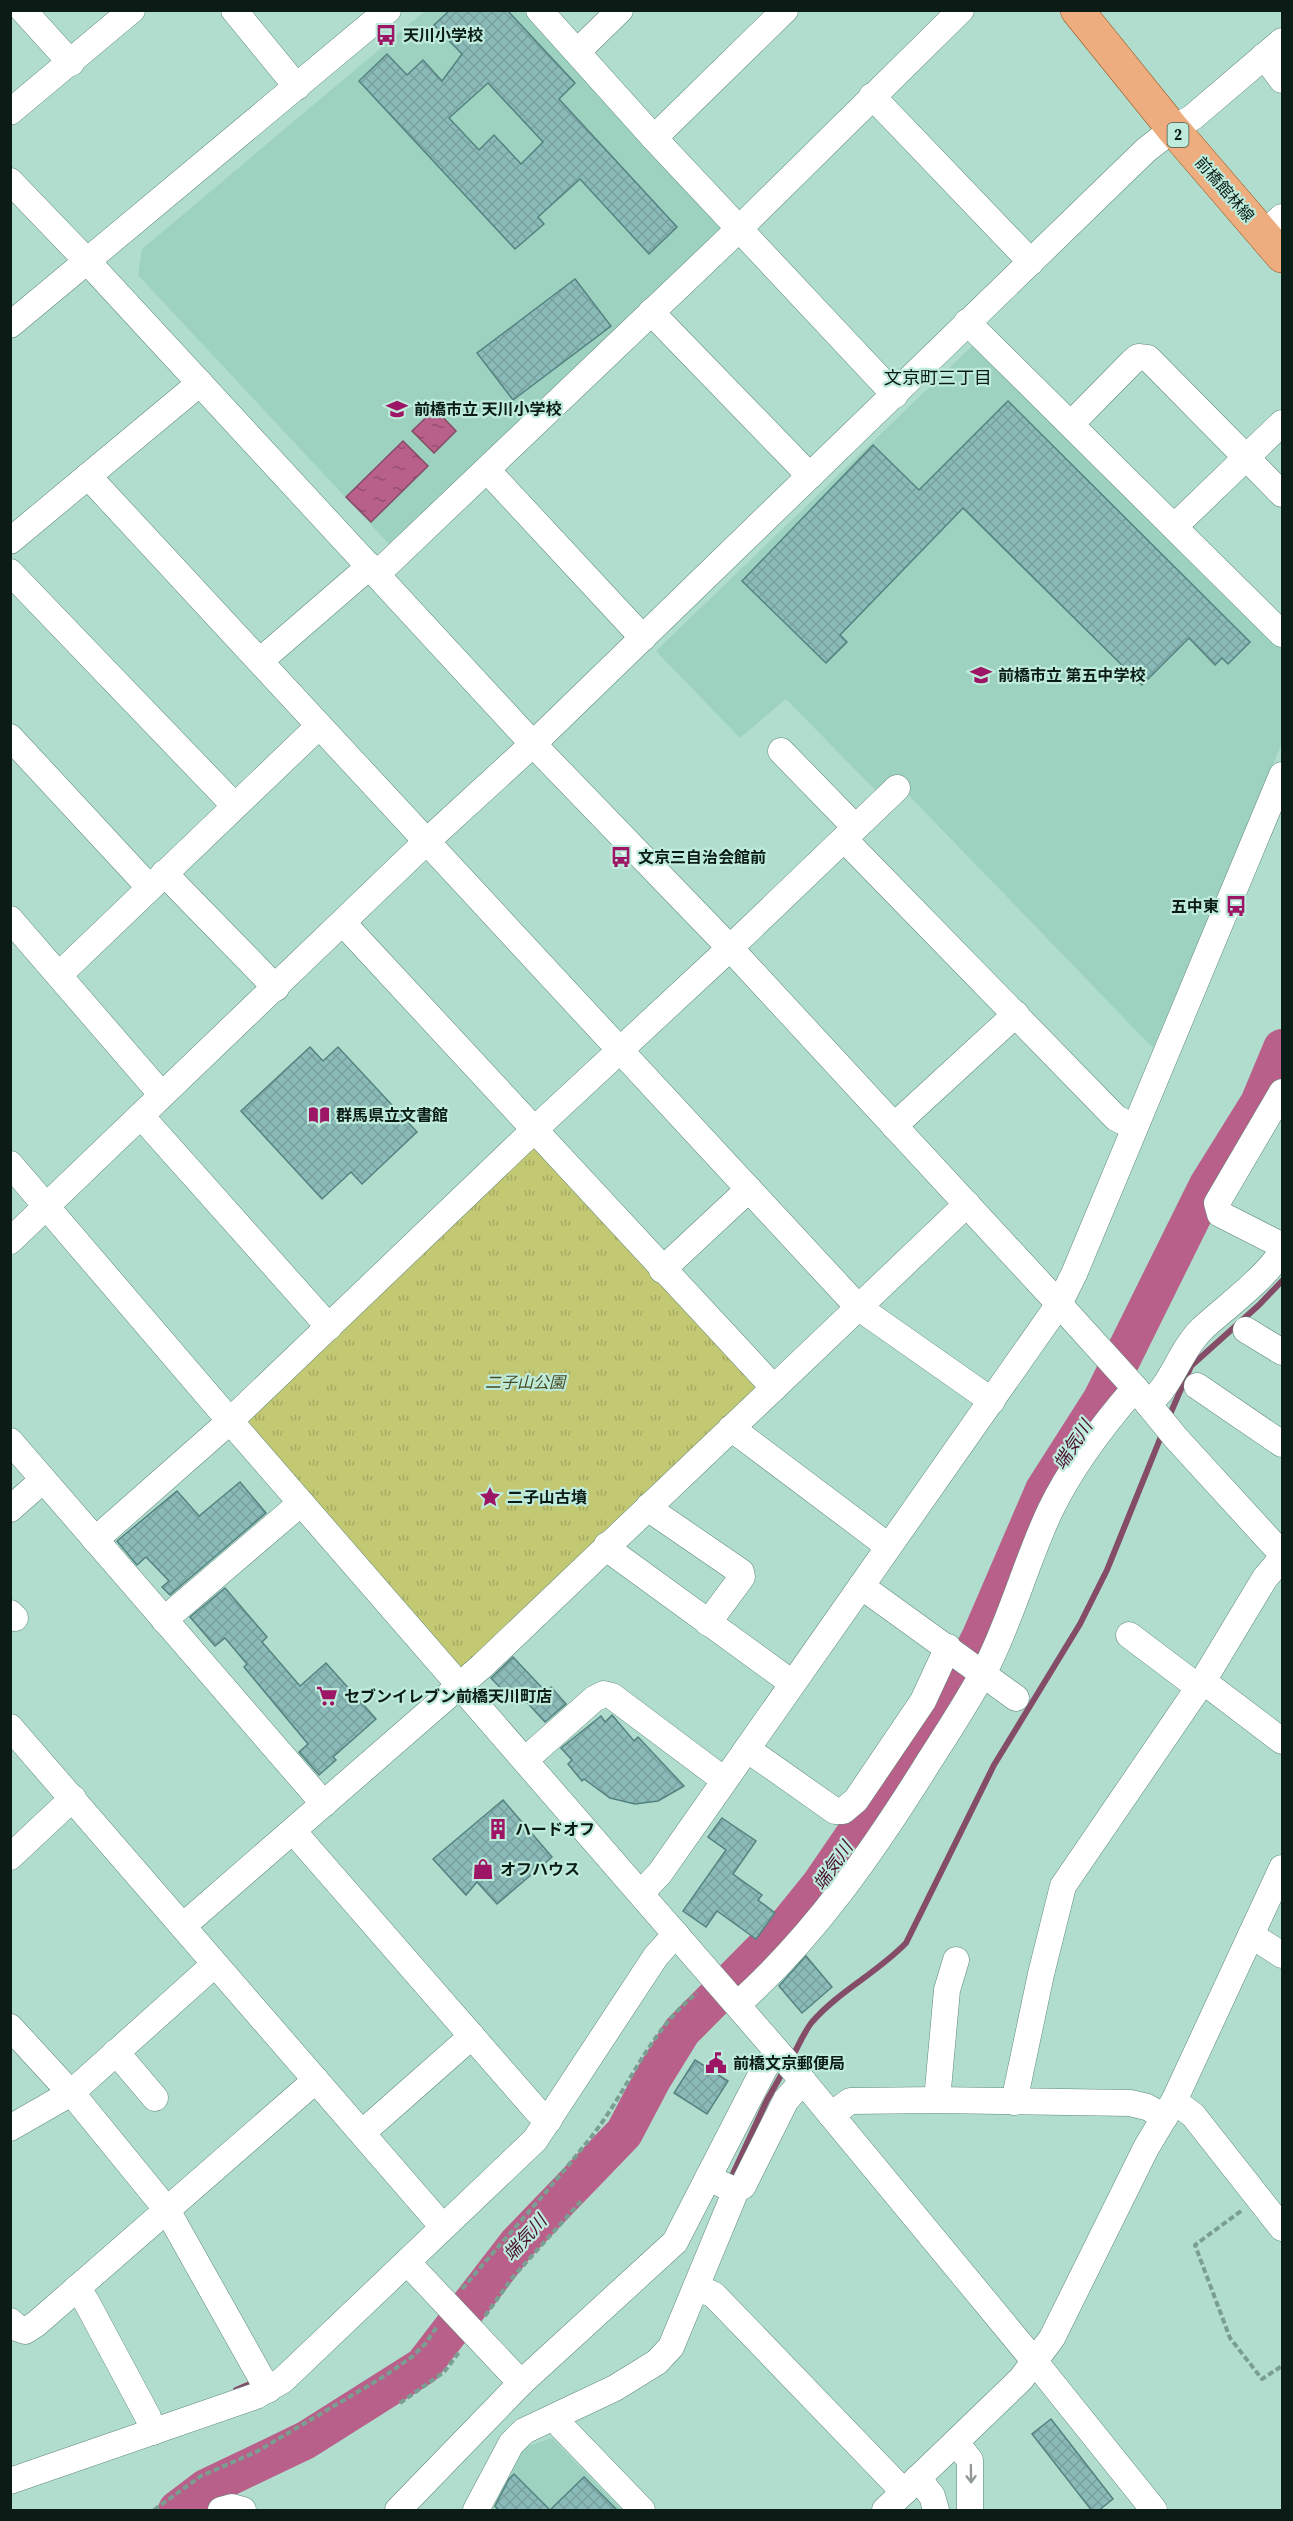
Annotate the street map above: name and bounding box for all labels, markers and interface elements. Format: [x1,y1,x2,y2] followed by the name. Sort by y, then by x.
[374,23,398,47] bus stop icon: 天川小学校
[403,24,483,46] place label: 天川小学校
[1168,123,1188,147] road number: 2
[1190,152,1260,226] street label: 前橋館林線
[884,365,992,390] district label: 文京町三丁目
[385,397,409,421] school or university icon: 前橋市立 天川小学校
[414,398,561,420] place label: 前橋市立 天川小学校
[969,663,993,687] school or university icon: 前橋市立 第五中学校
[998,664,1145,686] place label: 前橋市立 第五中学校
[609,845,633,869] bus stop icon: 文京三自治会館前
[638,846,766,868] place label: 文京三自治会館前
[1224,894,1248,918] bus stop icon: 五中東
[1171,895,1219,917] place label: 五中東
[307,1103,331,1127] library icon: 群馬県立文書館
[336,1104,448,1126] place label: 群馬県立文書館
[485,1371,567,1393] park label: 二子山公園
[1047,1414,1099,1474] water label: 端気川
[478,1485,502,1509] place icon: 二子山古墳
[507,1486,587,1508] place label: 二子山古墳
[315,1684,339,1708] supermarket icon: セブンイレブン前橋天川町店
[344,1685,552,1707] place label: セブンイレブン前橋天川町店
[486,1817,510,1841] building icon: ハードオフ
[515,1818,595,1840] place label: ハードオフ
[807,1835,859,1895] water label: 端気川
[471,1857,495,1881] shop icon: オフハウス
[500,1858,580,1880] place label: オフハウス
[704,2051,728,2075] public building icon: 前橋文京郵便局
[733,2052,845,2074] place label: 前橋文京郵便局
[497,2208,553,2266] water label: 端気川
[965,2464,977,2483] one-way arrow

